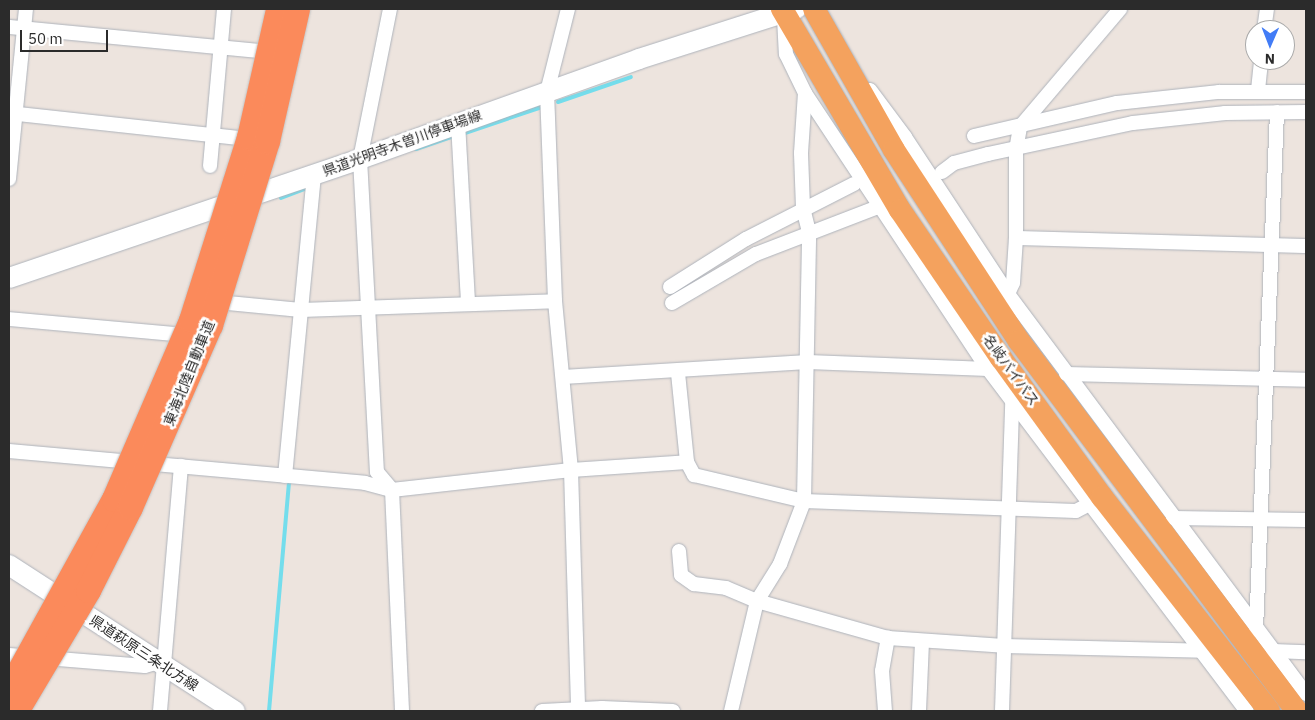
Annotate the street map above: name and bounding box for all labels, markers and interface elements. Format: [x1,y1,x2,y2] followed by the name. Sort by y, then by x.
[22,20,110,52] scale bar
[1245,20,1295,70] north arrow
[28,29,63,48] text: 50 m
[1265,50,1275,68] text: N
[320,106,484,180] street label: 県道光明寺木曽川停車場線
[160,318,218,428] street label: 東海北陸自動車道
[980,331,1042,409] street label: 名岐バイパス
[87,612,201,694] street label: 県道萩原三条北方線

